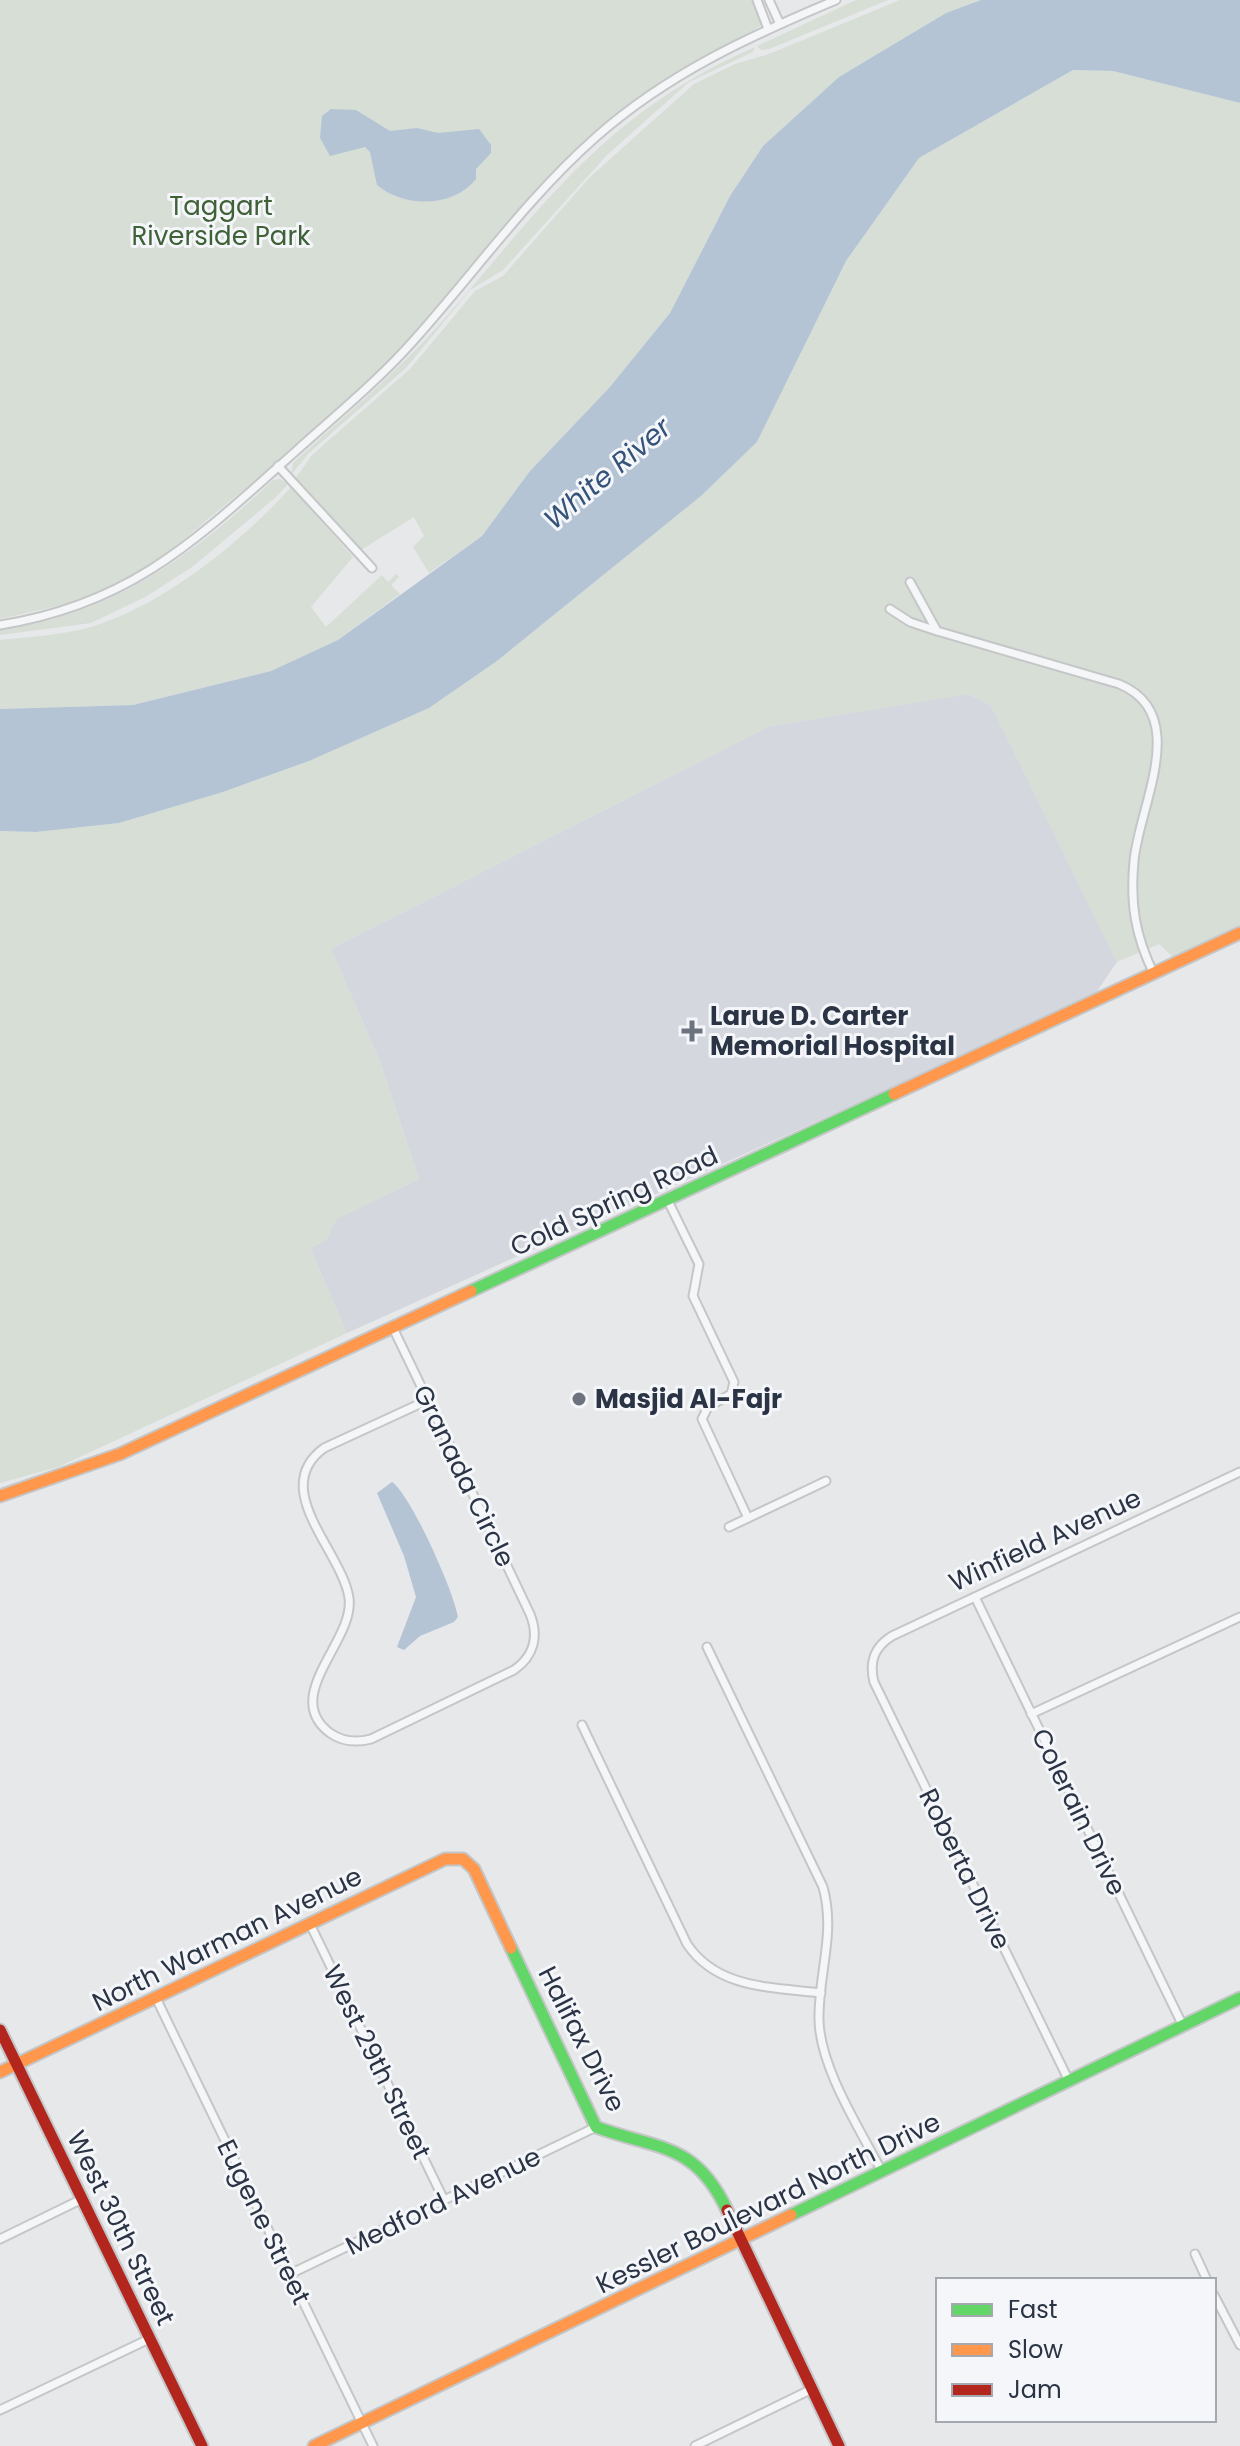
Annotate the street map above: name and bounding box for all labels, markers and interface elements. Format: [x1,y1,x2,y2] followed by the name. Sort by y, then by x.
[132,188,311,254] park label: Taggart Riverside Park
[535,408,680,538] water label: White River
[710,998,955,1064] place label: Larue D. Carter Memorial Hospital
[681,1020,703,1042] marker: Larue D. Carter Memorial Hospital
[504,1137,724,1265] street label: Cold Spring Road
[404,1379,524,1573] street label: Granada Circle
[595,1381,782,1417] place label: Masjid Al-Fajr
[570,1390,588,1408] marker: Masjid Al-Fajr
[943,1480,1147,1600] street label: Winfield Avenue
[1023,1722,1135,1902] street label: Colerain Drive
[910,1782,1020,1956] street label: Roberta Drive
[86,1858,368,2020] street label: North Warman Avenue
[314,1959,440,2165] street label: West 29th Street
[530,1960,634,2118] street label: Halifax Drive
[590,2104,946,2302] street label: Kessler Boulevard North Drive
[58,2125,184,2331] street label: West 30th Street
[208,2133,320,2311] street label: Eugene Street
[339,2138,547,2264] street label: Medford Avenue
[936,2278,1216,2422] legend
[1008,2293,1058,2326] text: Fast
[1008,2333,1063,2366] text: Slow
[1008,2373,1062,2406] text: Jam

